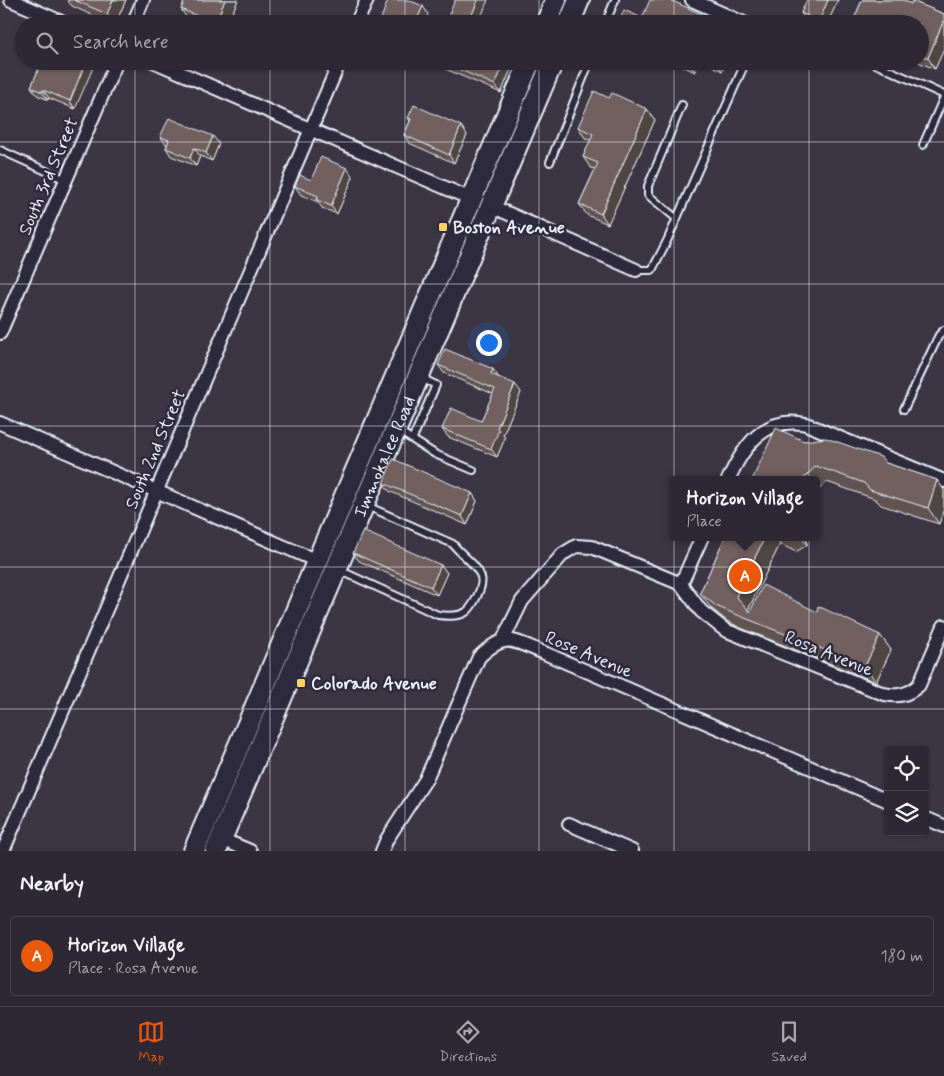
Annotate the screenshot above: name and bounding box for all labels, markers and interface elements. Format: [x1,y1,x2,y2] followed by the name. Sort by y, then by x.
[15,15,929,70] search box
[33,29,61,57] icon: search
[73,30,169,55] text: Search here
[13,114,85,239] street label: South 3rd Street
[453,216,565,240] place label: Boston Avenue
[437,221,449,233] marker: Boston Avenue
[476,330,502,356] your location
[120,386,192,513] street label: South 2nd Street
[349,392,422,521] street label: Immokalee Road
[670,476,820,541] popup
[687,486,803,511] text: Horizon Village
[687,511,722,532] text: Place
[729,557,761,595] pin: A
[781,625,876,683] street label: Rosa Avenue
[541,626,636,684] street label: Rose Avenue
[311,672,437,696] place label: Colorado Avenue
[295,677,307,689] marker: Colorado Avenue
[884,746,929,836] map controls
[884,746,929,791] button: locate
[884,791,929,836] button: layers
[20,870,84,898] text: Nearby
[68,933,185,958] text: Horizon Village
[32,946,42,967] text: A
[880,946,923,967] text: 180 m
[68,958,198,979] text: Place · Rosa Avenue
[137,1018,165,1066] tab: Map
[440,1018,497,1066] tab: Directions
[771,1018,807,1066] tab: Saved

